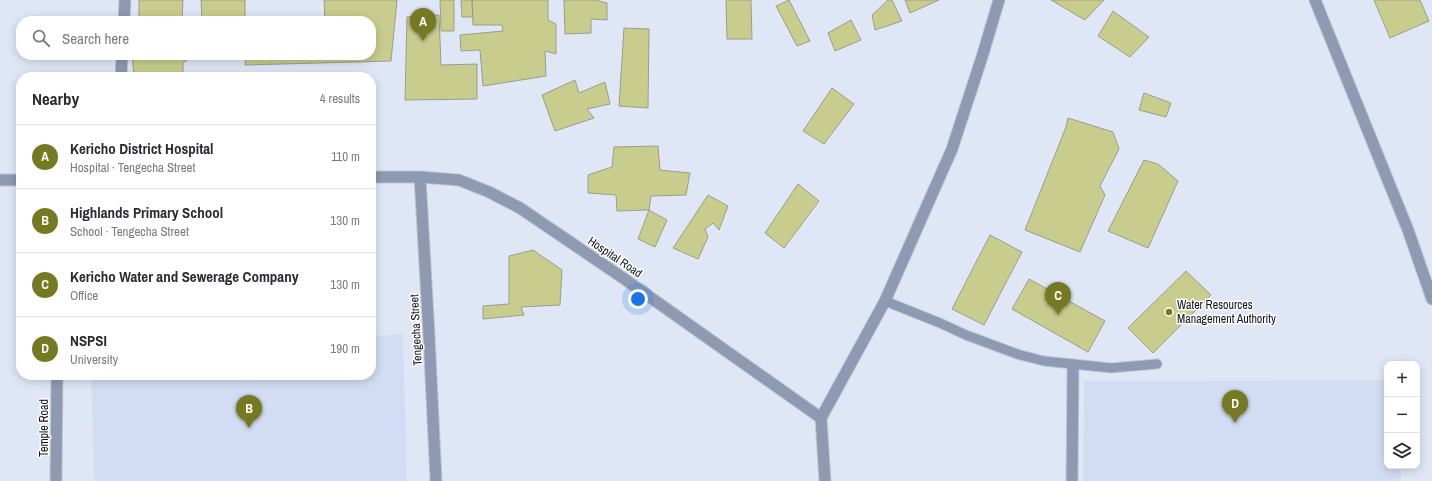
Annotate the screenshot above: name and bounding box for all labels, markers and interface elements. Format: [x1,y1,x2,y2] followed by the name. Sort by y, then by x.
[410,8,436,41] pin: A
[16,16,376,60] search box
[30,27,52,49] icon: search
[62,28,129,49] text: Search here
[32,87,79,110] text: Nearby
[320,90,360,107] text: 4 results
[70,138,214,159] text: Kericho District Hospital
[41,148,49,165] text: A
[331,148,360,165] text: 110 m
[70,159,195,176] text: Hospital · Tengecha Street
[70,202,223,223] text: Highlands Primary School
[41,212,49,229] text: B
[330,212,360,229] text: 130 m
[70,223,189,240] text: School · Tengecha Street
[585,233,645,281] street label: Hospital Road
[70,266,299,287] text: Kericho Water and Sewerage Company
[41,276,49,293] text: C
[330,276,360,293] text: 130 m
[1045,282,1071,315] pin: C
[70,287,98,304] text: Office
[628,289,648,309] your location
[406,294,426,366] street label: Tengecha Street
[1177,297,1276,327] place label: Water Resources Management Authority
[1164,307,1174,317] marker: Water Resources Management Authority
[70,330,107,351] text: NSPSI
[41,340,49,357] text: D
[330,340,360,357] text: 190 m
[70,351,118,368] text: University
[1384,361,1420,469] map controls
[1384,361,1420,397] button: +
[1222,390,1248,423] pin: D
[236,395,262,428] pin: B
[1384,397,1420,433] button: −
[36,399,52,457] street label: Temple Road
[1384,433,1420,469] button: layers

